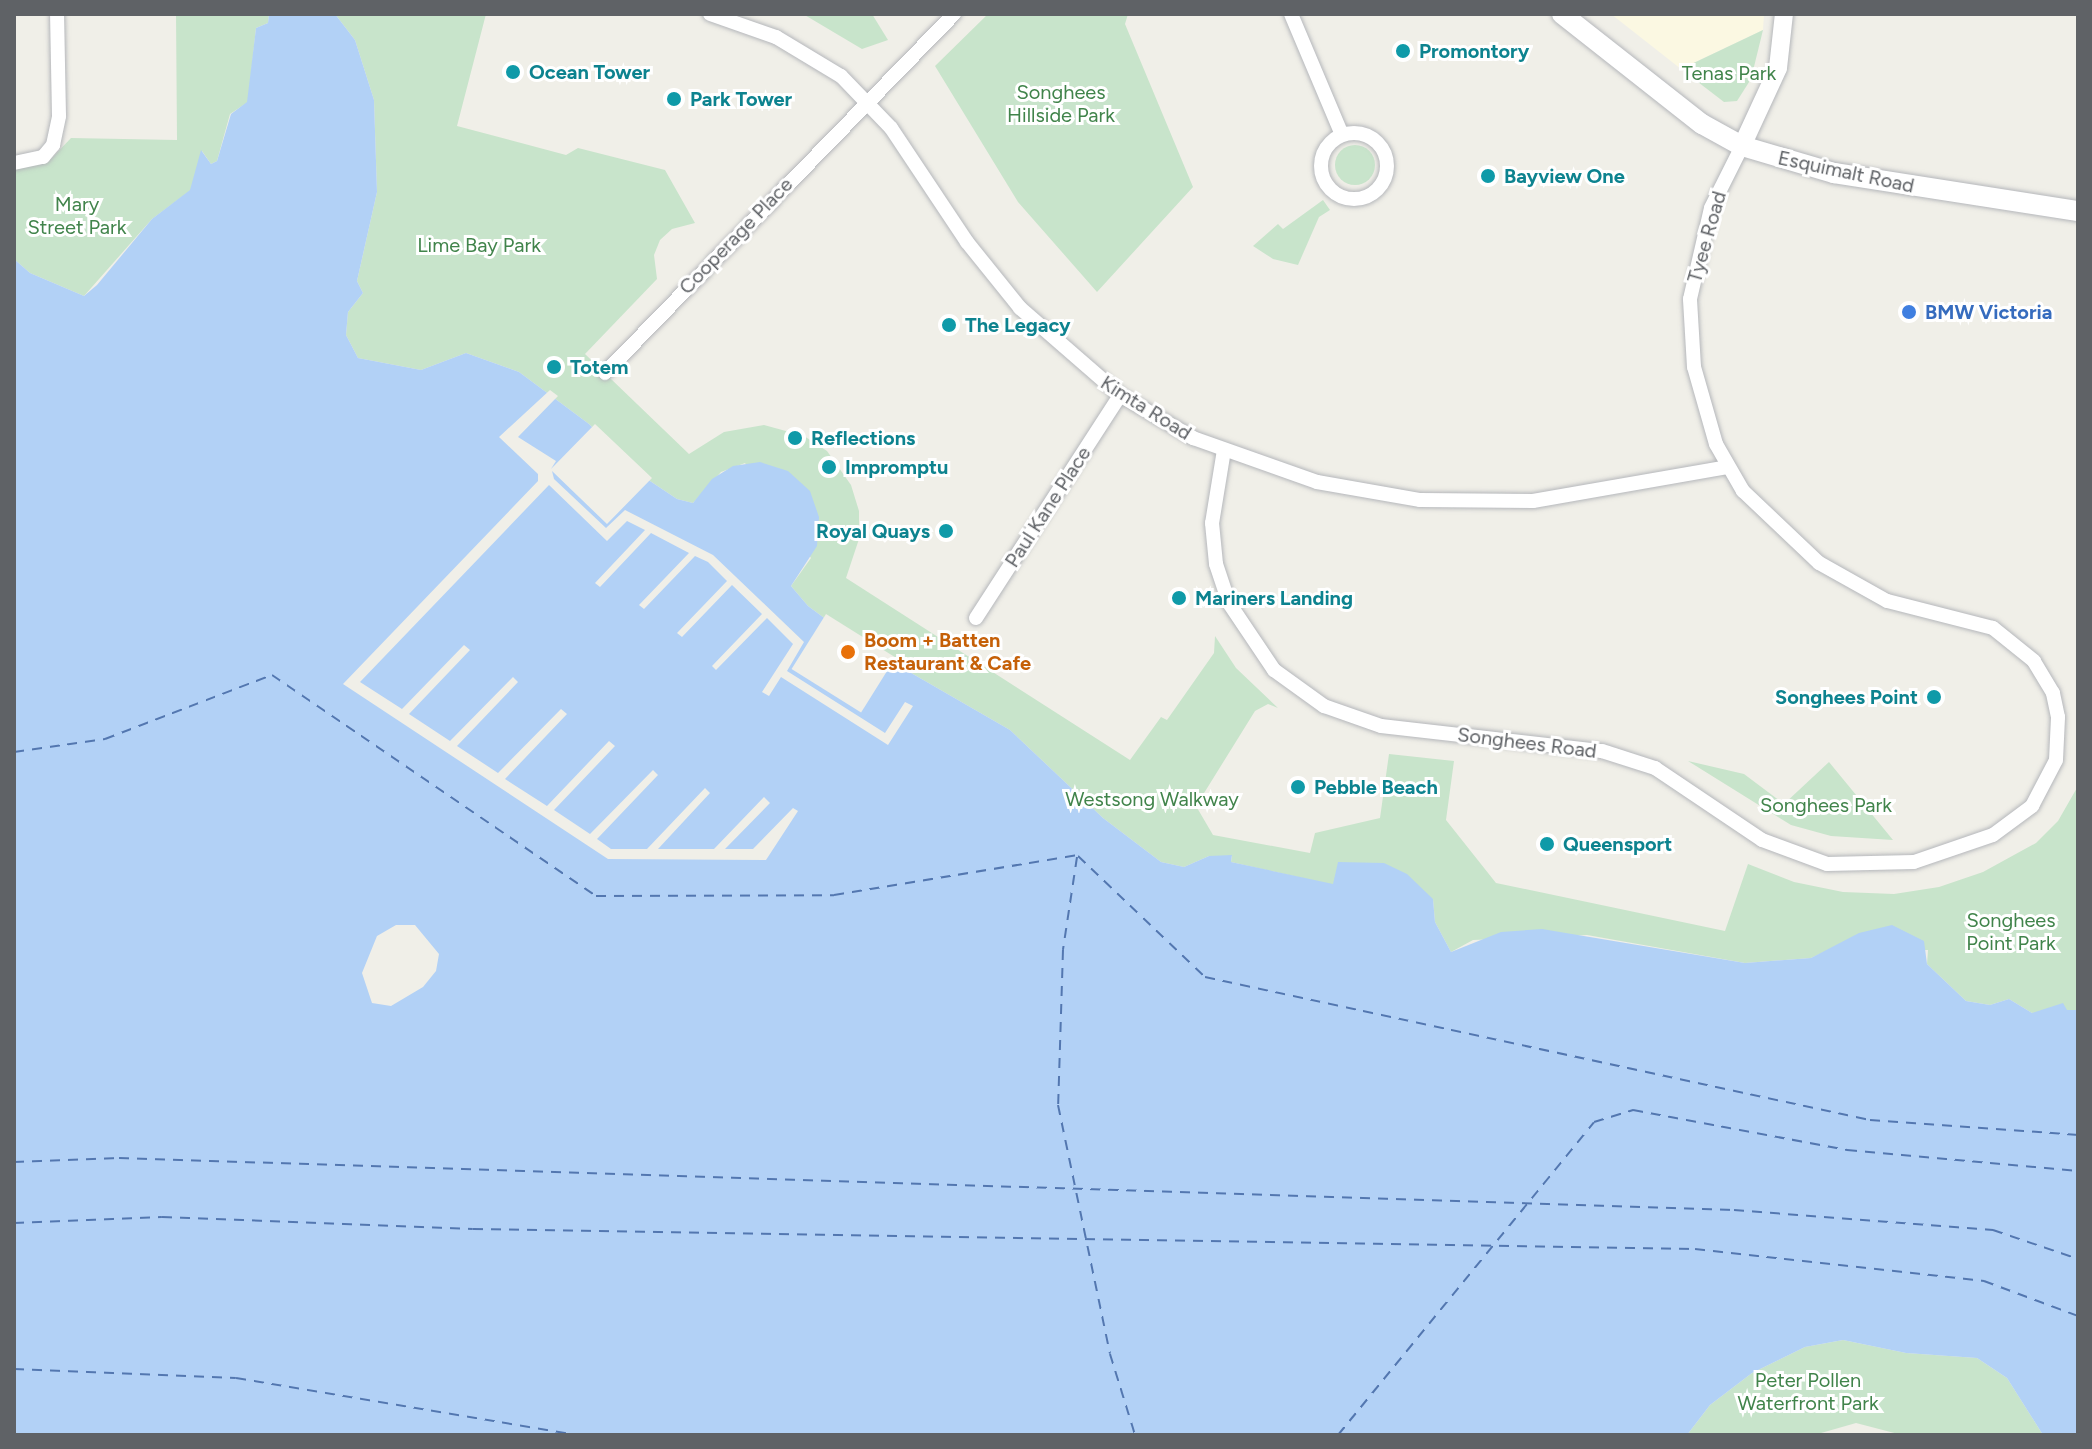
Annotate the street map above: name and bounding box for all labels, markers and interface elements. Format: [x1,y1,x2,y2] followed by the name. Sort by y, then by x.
[1419,39,1529,63] place label: Promontory
[1394,42,1412,60] marker: Promontory
[529,60,650,84] place label: Ocean Tower
[1682,61,1776,85] park label: Tenas Park
[504,63,522,81] marker: Ocean Tower
[1007,81,1115,128] park label: Songhees Hillside Park
[690,87,792,111] place label: Park Tower
[665,90,683,108] marker: Park Tower
[1776,146,1916,198] street label: Esquimalt Road
[1504,164,1625,188] place label: Bayview One
[1479,167,1497,185] marker: Bayview One
[674,173,798,299] street label: Cooperage Place
[1683,189,1731,285] street label: Tyee Road
[28,192,126,239] park label: Mary Street Park
[417,233,541,257] park label: Lime Bay Park
[1925,300,2052,324] place label: BMW Victoria
[1900,303,1918,321] marker: BMW Victoria
[965,313,1070,337] place label: The Legacy
[940,316,958,334] marker: The Legacy
[570,355,628,379] place label: Totem
[545,358,563,376] marker: Totem
[1096,371,1196,445] street label: Kimta Road
[811,426,915,450] place label: Reflections
[786,429,804,447] marker: Reflections
[1000,442,1096,572] street label: Paul Kane Place
[845,455,948,479] place label: Impromptu
[820,458,838,476] marker: Impromptu
[816,519,930,543] place label: Royal Quays
[937,522,955,540] marker: Royal Quays
[1195,586,1353,610] place label: Mariners Landing
[1170,589,1188,607] marker: Mariners Landing
[864,628,1031,675] place label: Boom + Batten Restaurant & Cafe
[839,643,857,661] marker: Boom + Batten Restaurant & Cafe
[1775,685,1918,709] place label: Songhees Point
[1925,688,1943,706] marker: Songhees Point
[1456,723,1598,763] street label: Songhees Road
[1314,775,1438,799] place label: Pebble Beach
[1289,778,1307,796] marker: Pebble Beach
[1065,787,1239,811] park label: Westsong Walkway
[1760,793,1892,817] park label: Songhees Park
[1563,832,1672,856] place label: Queensport
[1538,835,1556,853] marker: Queensport
[1966,909,2056,956] park label: Songhees Point Park
[1737,1368,1879,1415] park label: Peter Pollen Waterfront Park

